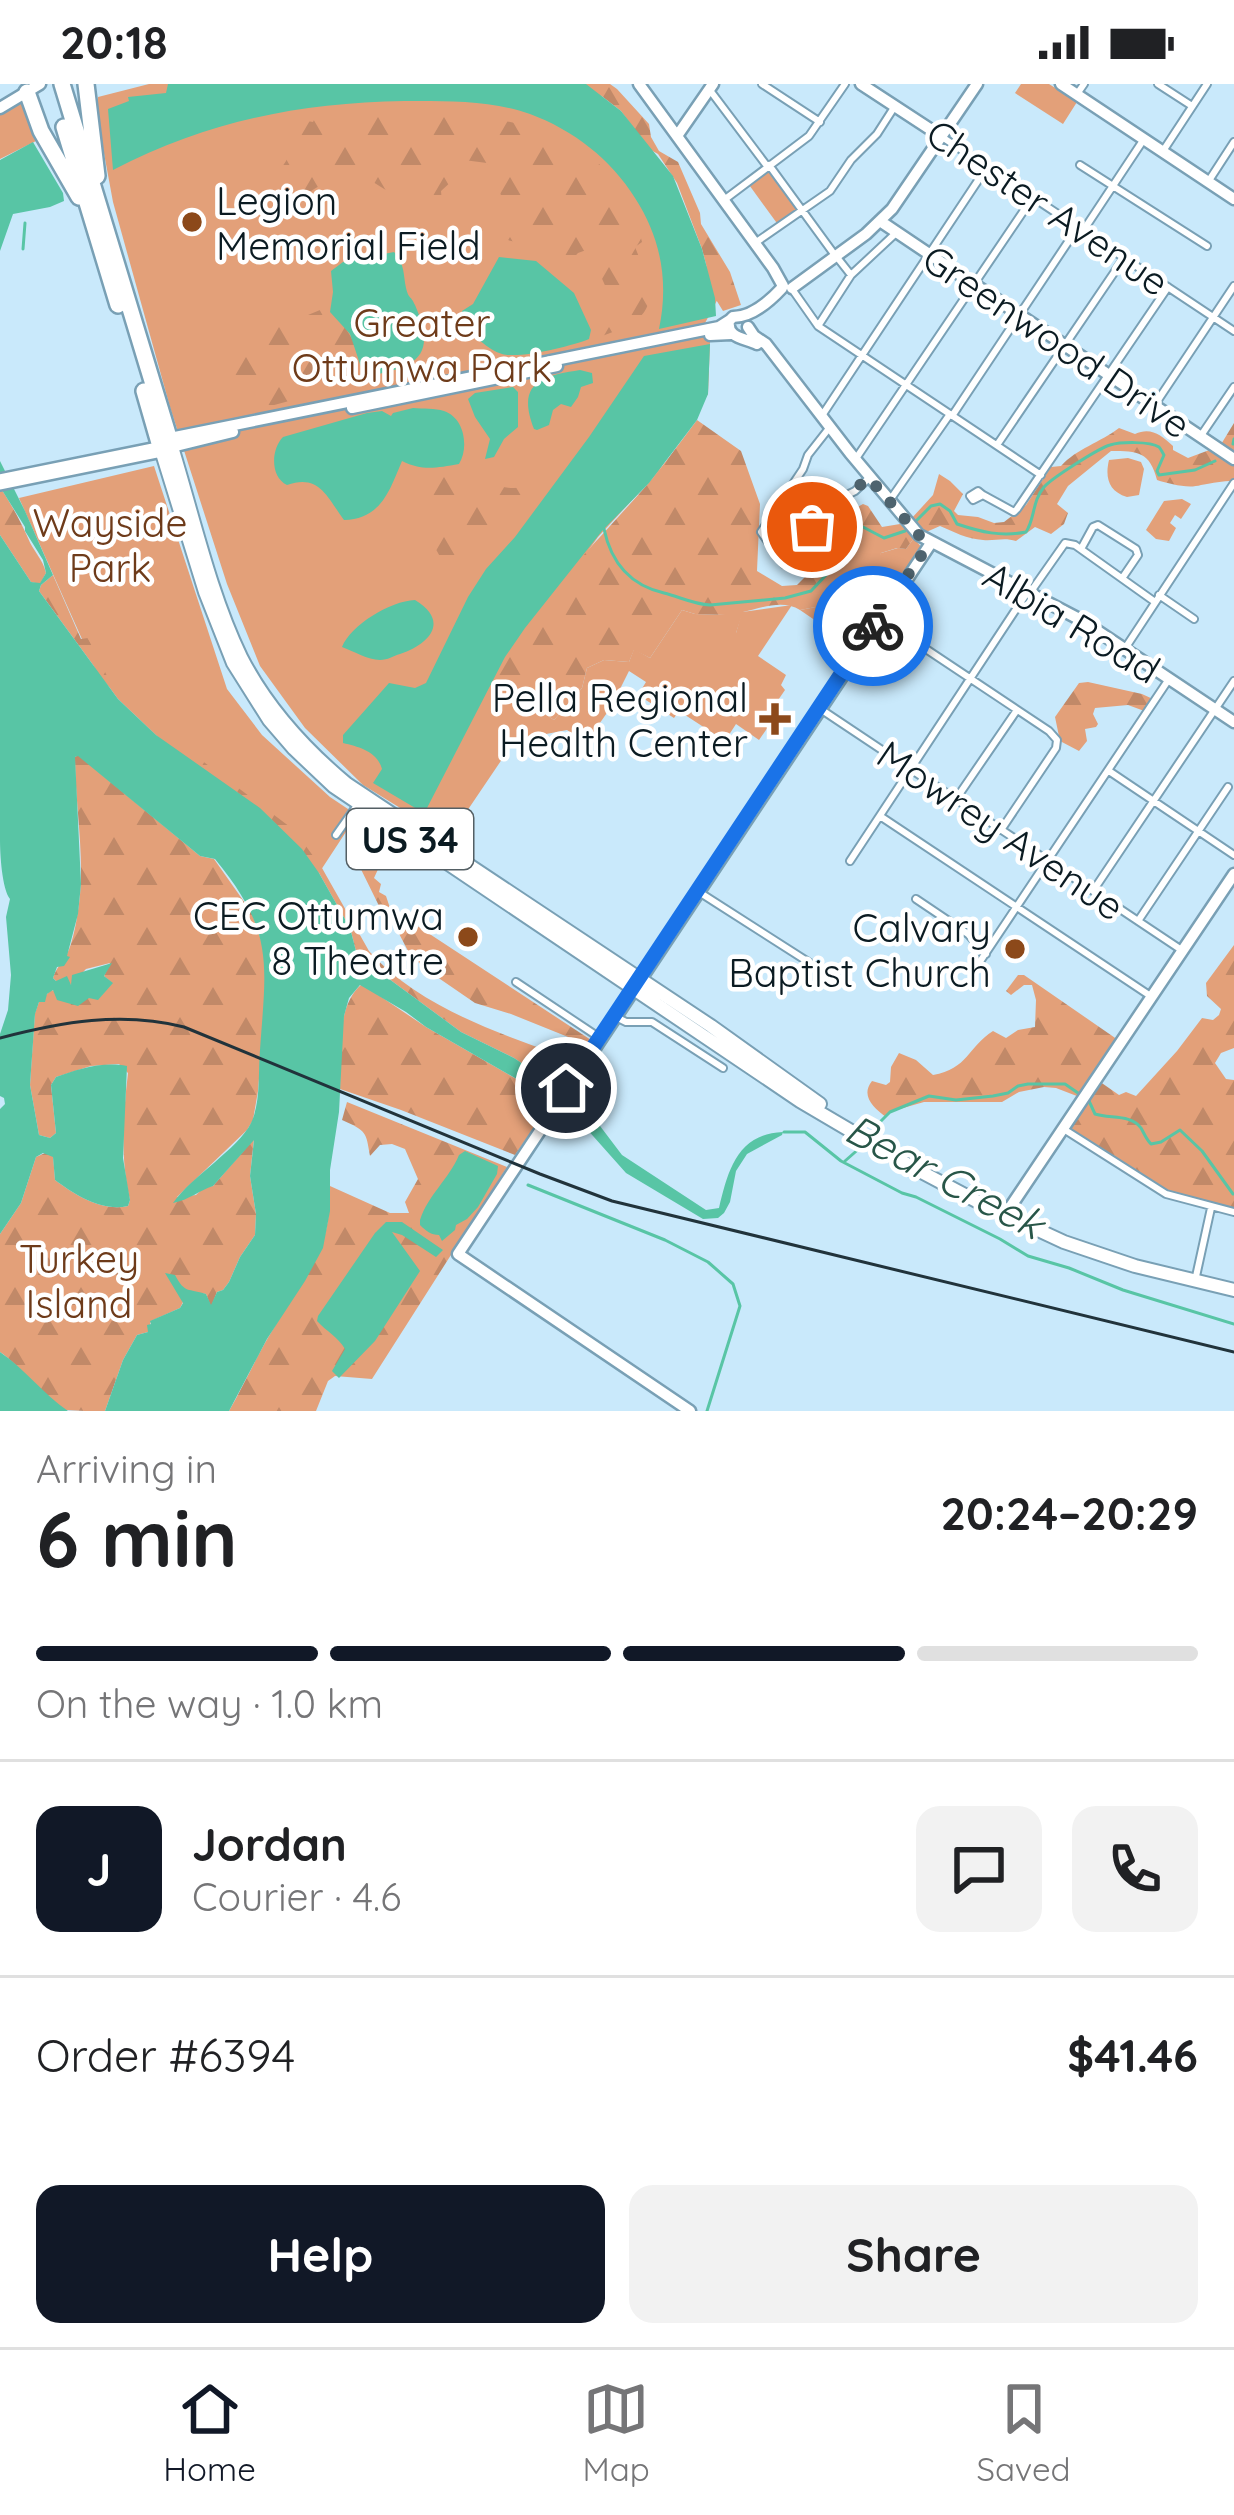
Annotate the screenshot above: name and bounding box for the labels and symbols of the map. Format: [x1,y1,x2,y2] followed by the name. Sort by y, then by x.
[917,108,1179,306] street label: Chester Avenue
[216,176,481,270] place label: Legion Memorial Field
[179,209,205,235] marker: Legion Memorial Field
[914,233,1200,449] street label: Greenwood Drive
[292,298,552,392] park label: Greater Ottumwa Park
[761,476,863,578] pin
[32,498,188,592] park label: Wayside Park
[975,550,1169,694] street label: Albia Road
[813,566,933,686] courier
[492,673,748,767] place label: Pella Regional Health Center
[759,703,791,735] marker: Pella Regional Health Center
[868,729,1134,931] street label: Mowrey Avenue
[347,809,473,869] road number: US 34
[193,891,444,985] place label: CEC Ottumwa 8 Theatre
[728,903,991,997] place label: Calvary Baptist Church
[455,924,481,950] marker: CEC Ottumwa 8 Theatre
[1002,936,1028,962] marker: Calvary Baptist Church
[515,1037,617,1139] pin
[837,1102,1056,1252] water label: Bear Creek
[19,1234,139,1328] park label: Turkey Island

